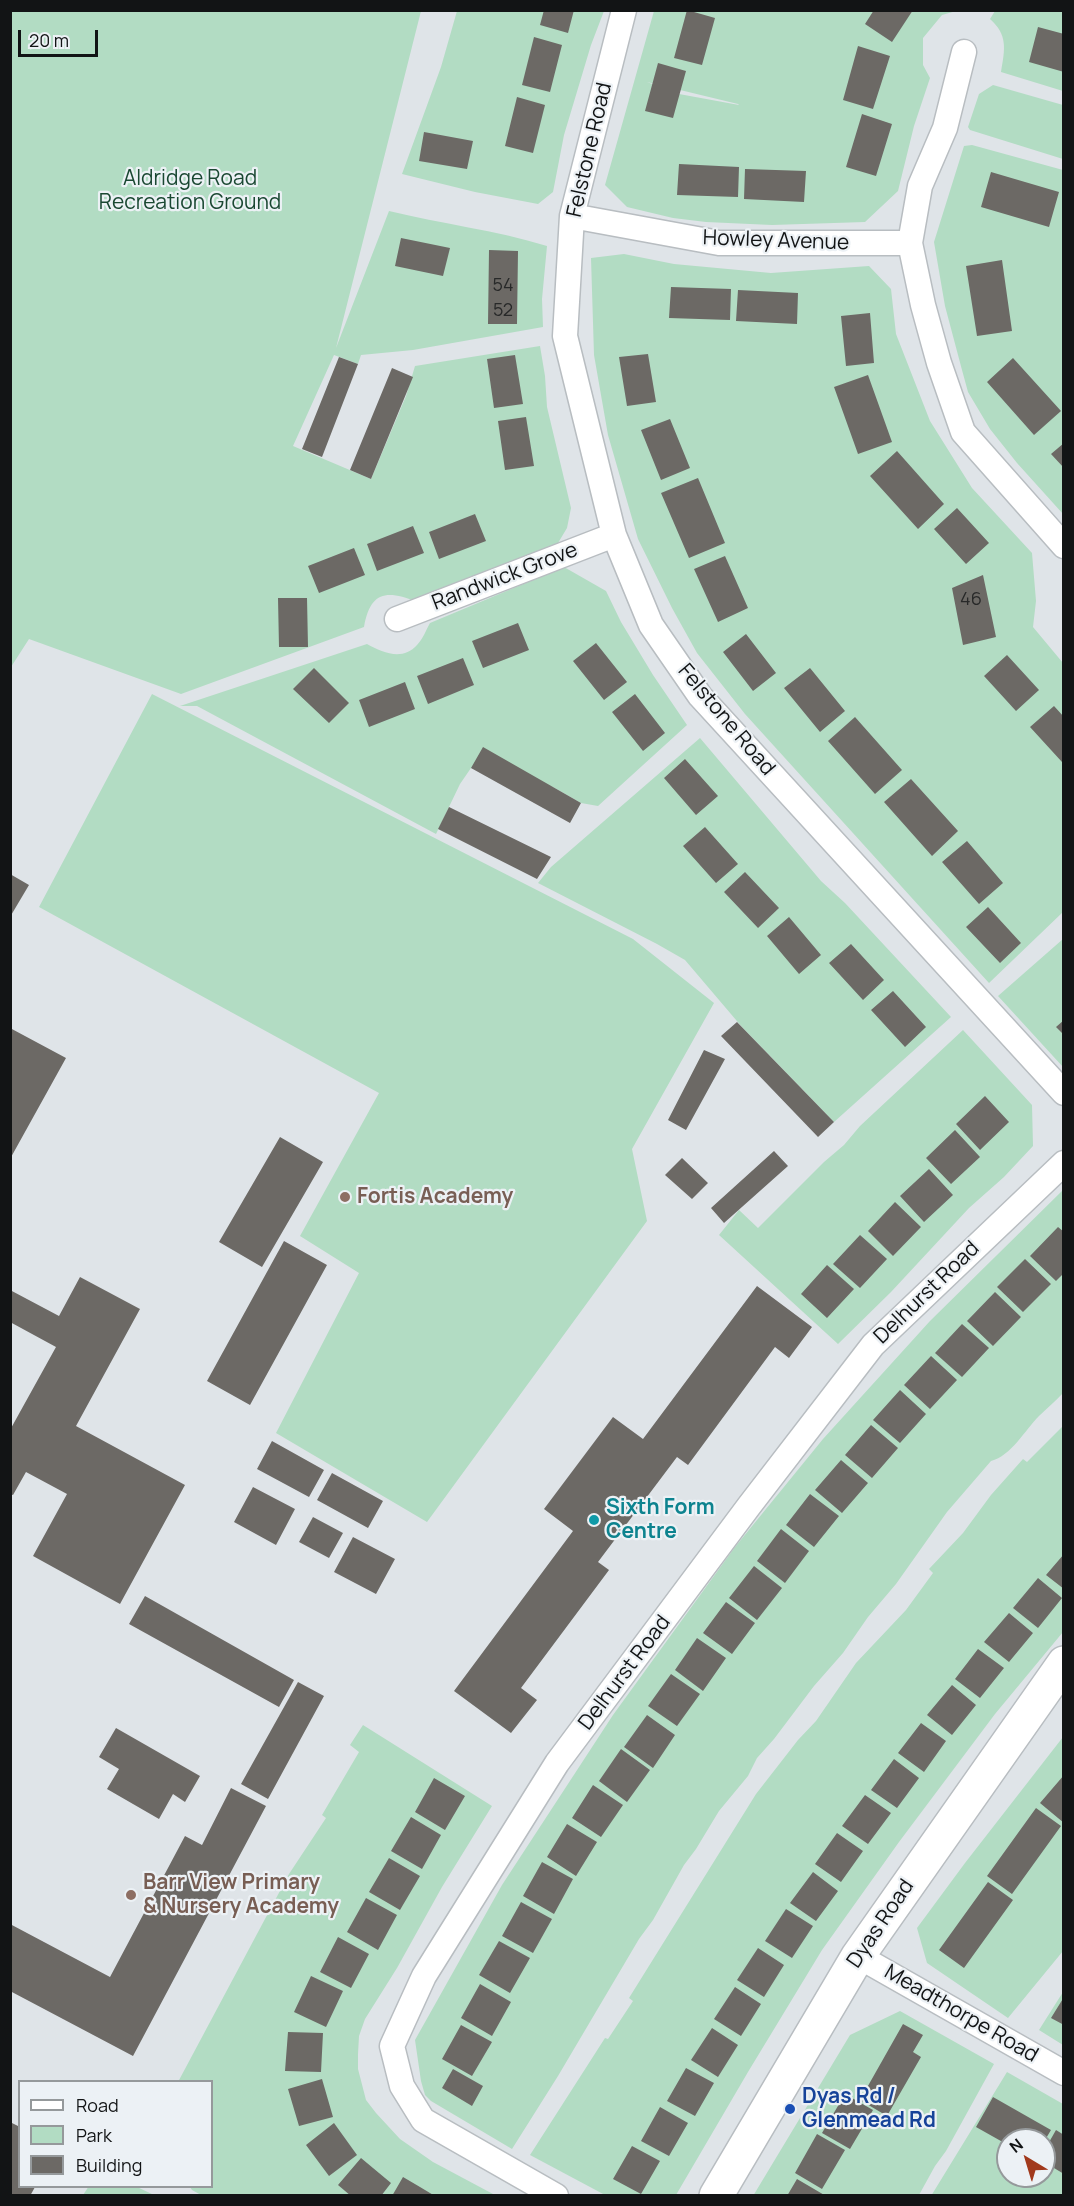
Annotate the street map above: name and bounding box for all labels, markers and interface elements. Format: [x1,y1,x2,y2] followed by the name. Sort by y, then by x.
[21,18,100,56] scale bar
[29,28,69,52] text: 20 m
[562,80,618,220] street label: Felstone Road
[99,166,281,216] park label: Aldridge Road Recreation Ground
[702,226,850,256] street label: Howley Avenue
[492,275,514,297] house number: 54
[493,300,513,322] house number: 52
[429,538,581,616] street label: Randwick Grove
[960,589,982,611] house number: 46
[672,659,780,781] street label: Felstone Road
[357,1184,513,1210] place label: Fortis Academy
[338,1190,352,1204] marker: Fortis Academy
[869,1236,985,1350] street label: Delhurst Road
[606,1495,715,1545] place label: Sixth Form Centre
[587,1513,601,1527] marker: Sixth Form Centre
[574,1611,676,1735] street label: Delhurst Road
[143,1870,339,1920] place label: Barr View Primary & Nursery Academy
[842,1875,920,1973] street label: Dyas Road
[124,1888,138,1902] marker: Barr View Primary & Nursery Academy
[880,1960,1042,2068] street label: Meadthorpe Road
[18,2080,213,2188] legend
[802,2084,936,2134] place label: Dyas Rd / Glenmead Rd
[76,2093,119,2117] text: Road
[783,2102,797,2116] marker: Dyas Rd / Glenmead Rd
[76,2123,112,2147] text: Park
[996,2128,1056,2188] north arrow
[1005,2133,1027,2158] text: N
[76,2153,142,2177] text: Building

